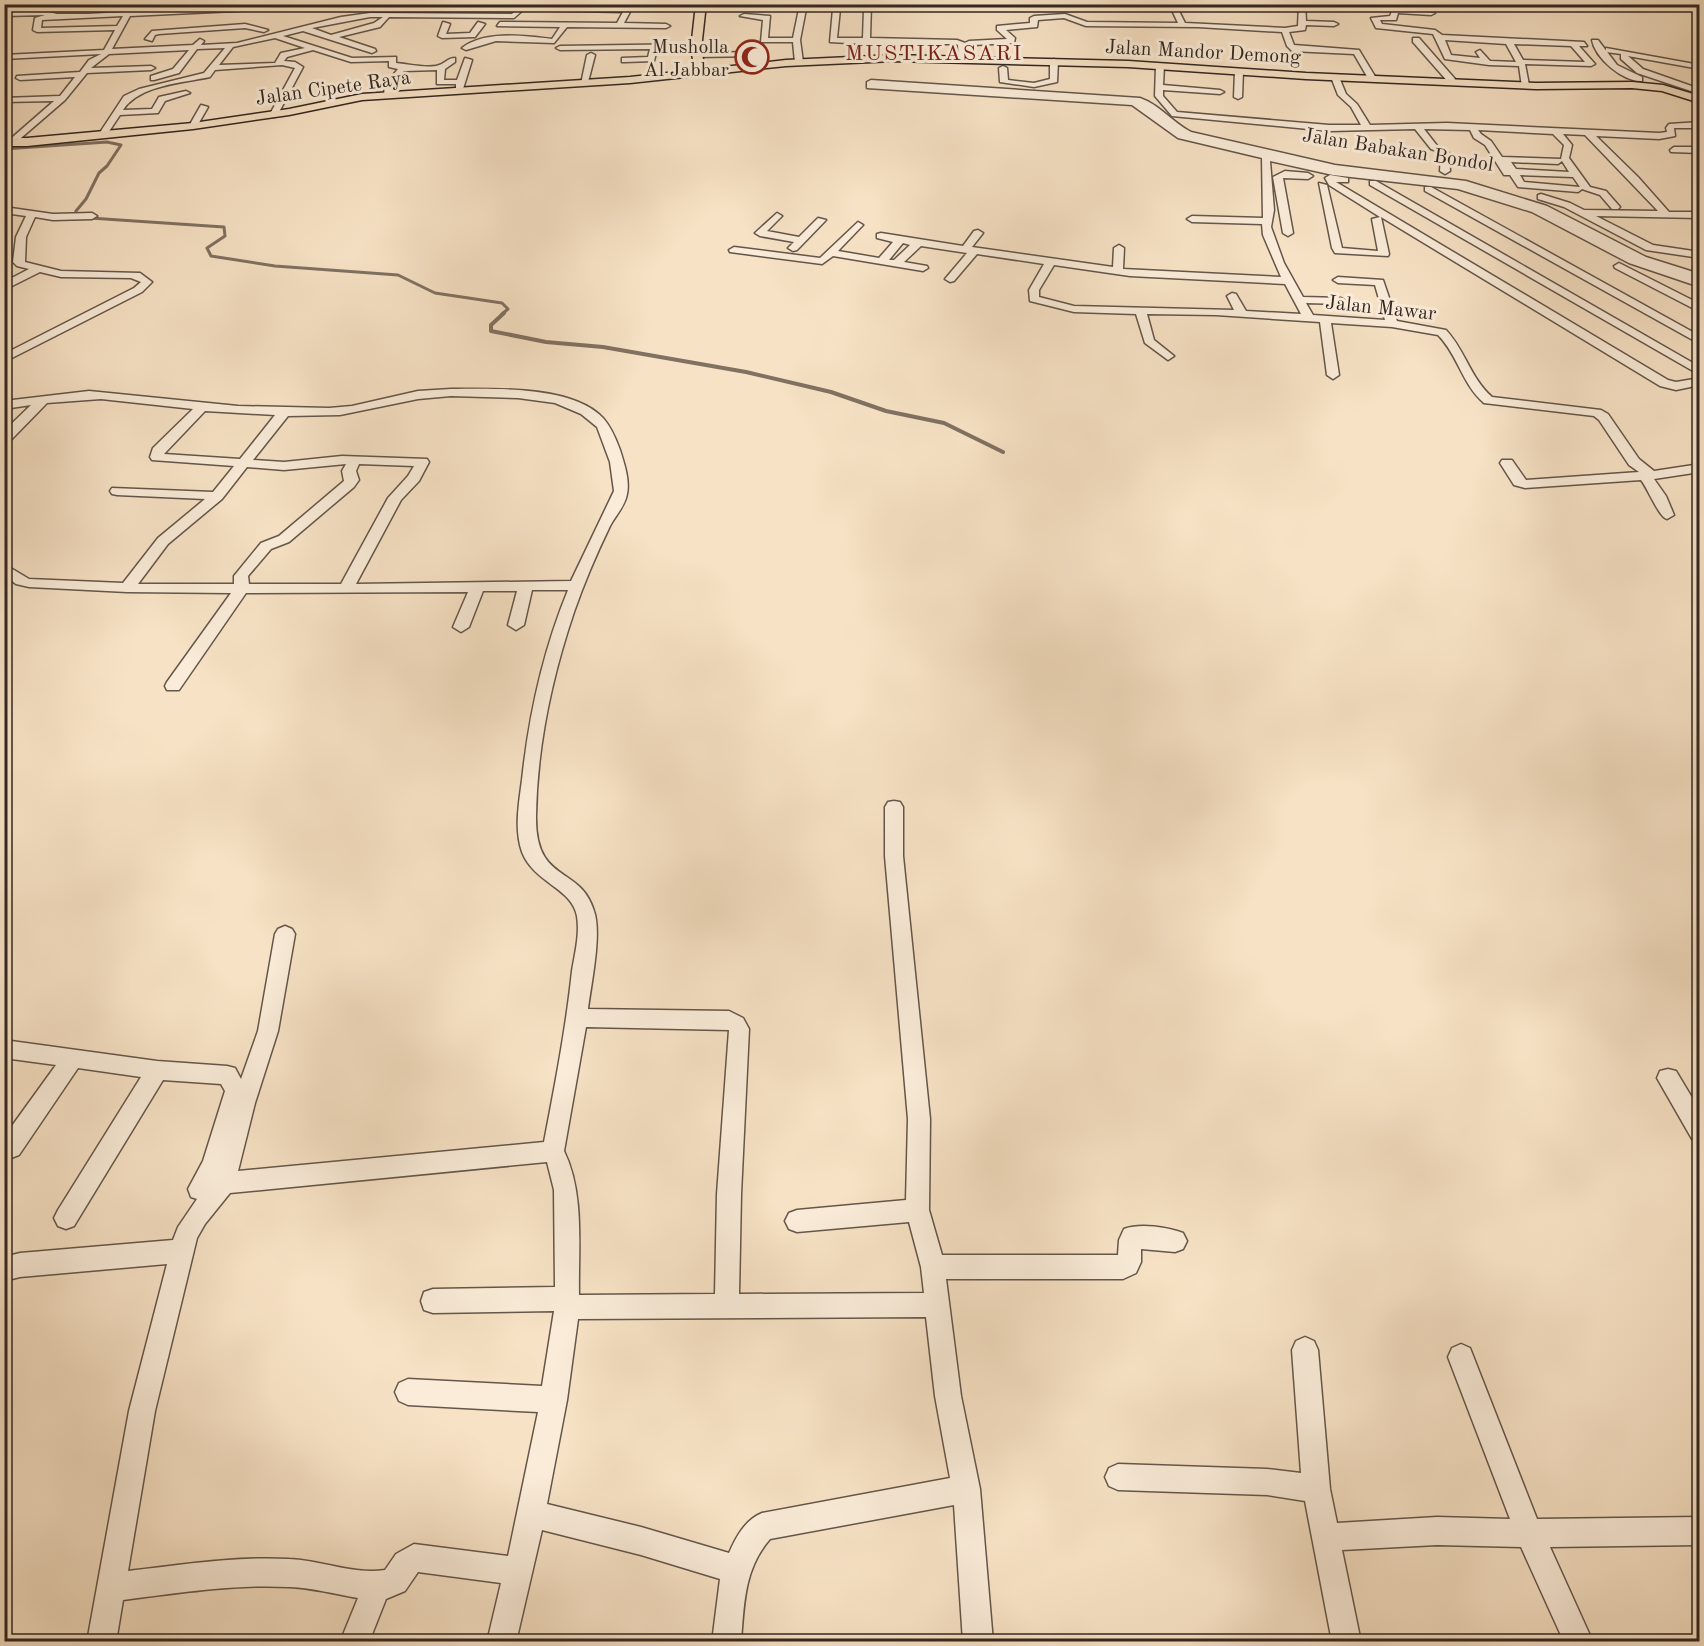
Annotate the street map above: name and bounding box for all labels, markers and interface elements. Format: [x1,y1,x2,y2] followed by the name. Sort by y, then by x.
[643,38,729,81] place label: Musholla Al Jabbar
[1104,38,1302,68] street label: Jalan Mandor Demong
[734,39,770,75] mosque icon: Musholla Al Jabbar
[845,43,1023,65] district label: MUSTIKASARI
[255,68,412,110] street label: Jalan Cipete Raya
[1301,126,1495,176] street label: Jalan Babakan Bondol
[1324,293,1437,325] street label: Jalan Mawar

